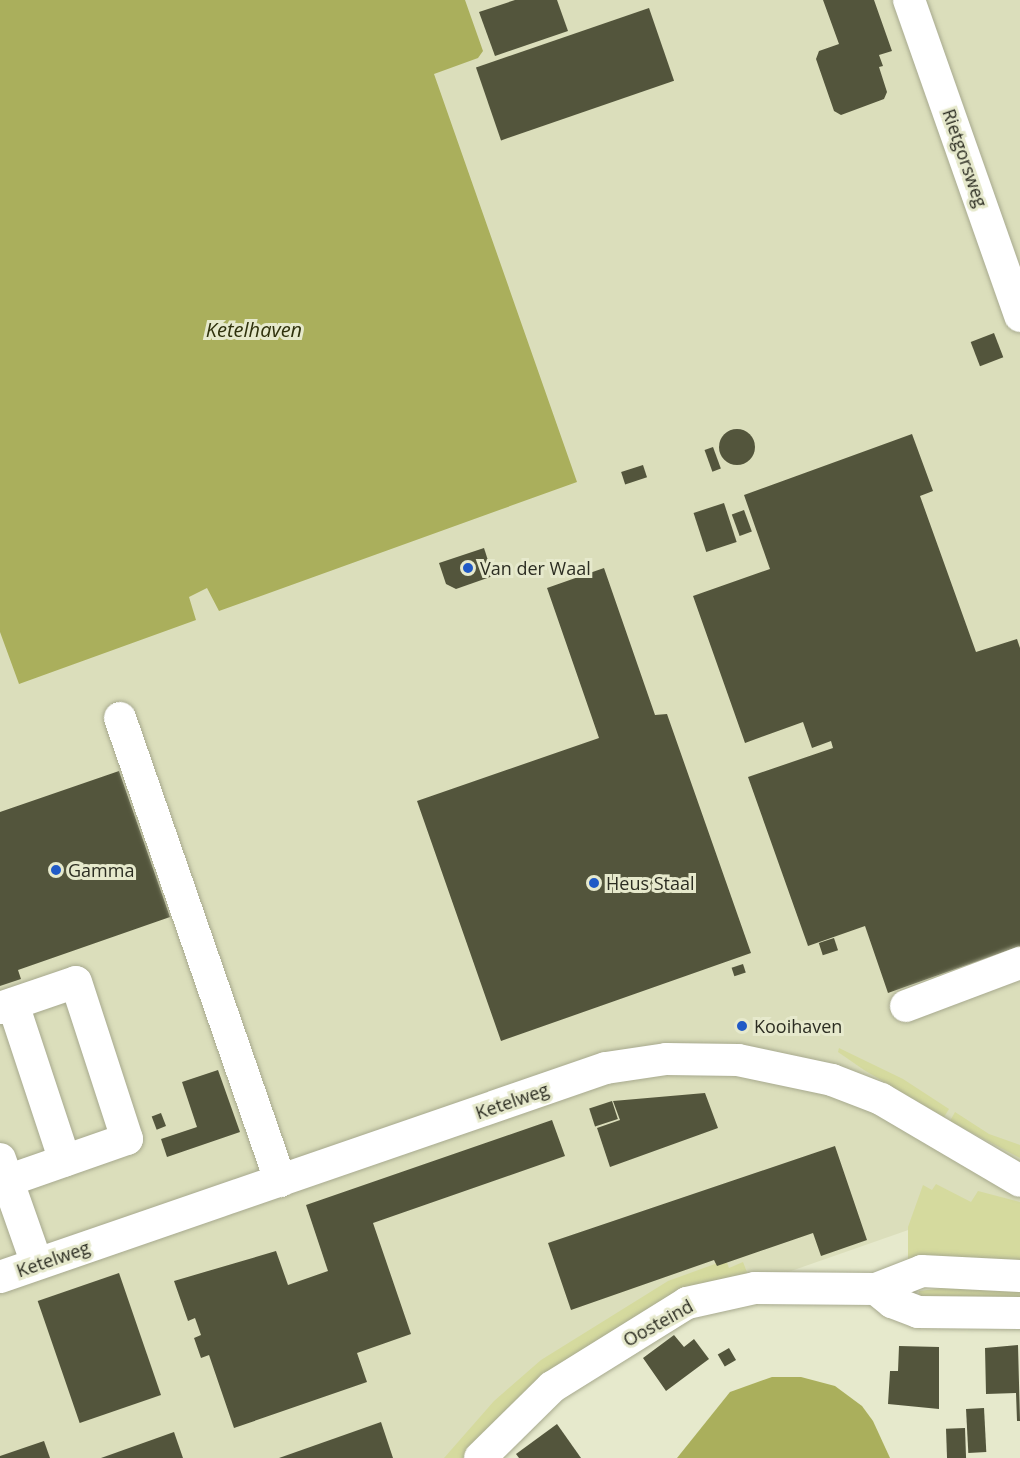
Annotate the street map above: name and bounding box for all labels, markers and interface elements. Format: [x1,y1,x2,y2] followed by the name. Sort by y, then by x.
[938,106,992,210] street label: Rietgorsweg
[206,317,302,341] water label: Ketelhaven
[480,557,591,579] place label: Van der Waal
[461,561,475,575] marker: Van der Waal
[68,859,134,881] place label: Gamma
[49,863,63,877] marker: Gamma
[606,872,695,894] place label: Heus Staal
[587,876,601,890] marker: Heus Staal
[754,1015,842,1037] place label: Kooihaven
[735,1019,749,1033] marker: Kooihaven
[473,1078,551,1124] street label: Ketelweg
[14,1236,92,1282] street label: Ketelweg
[619,1295,697,1351] street label: Oosteind

